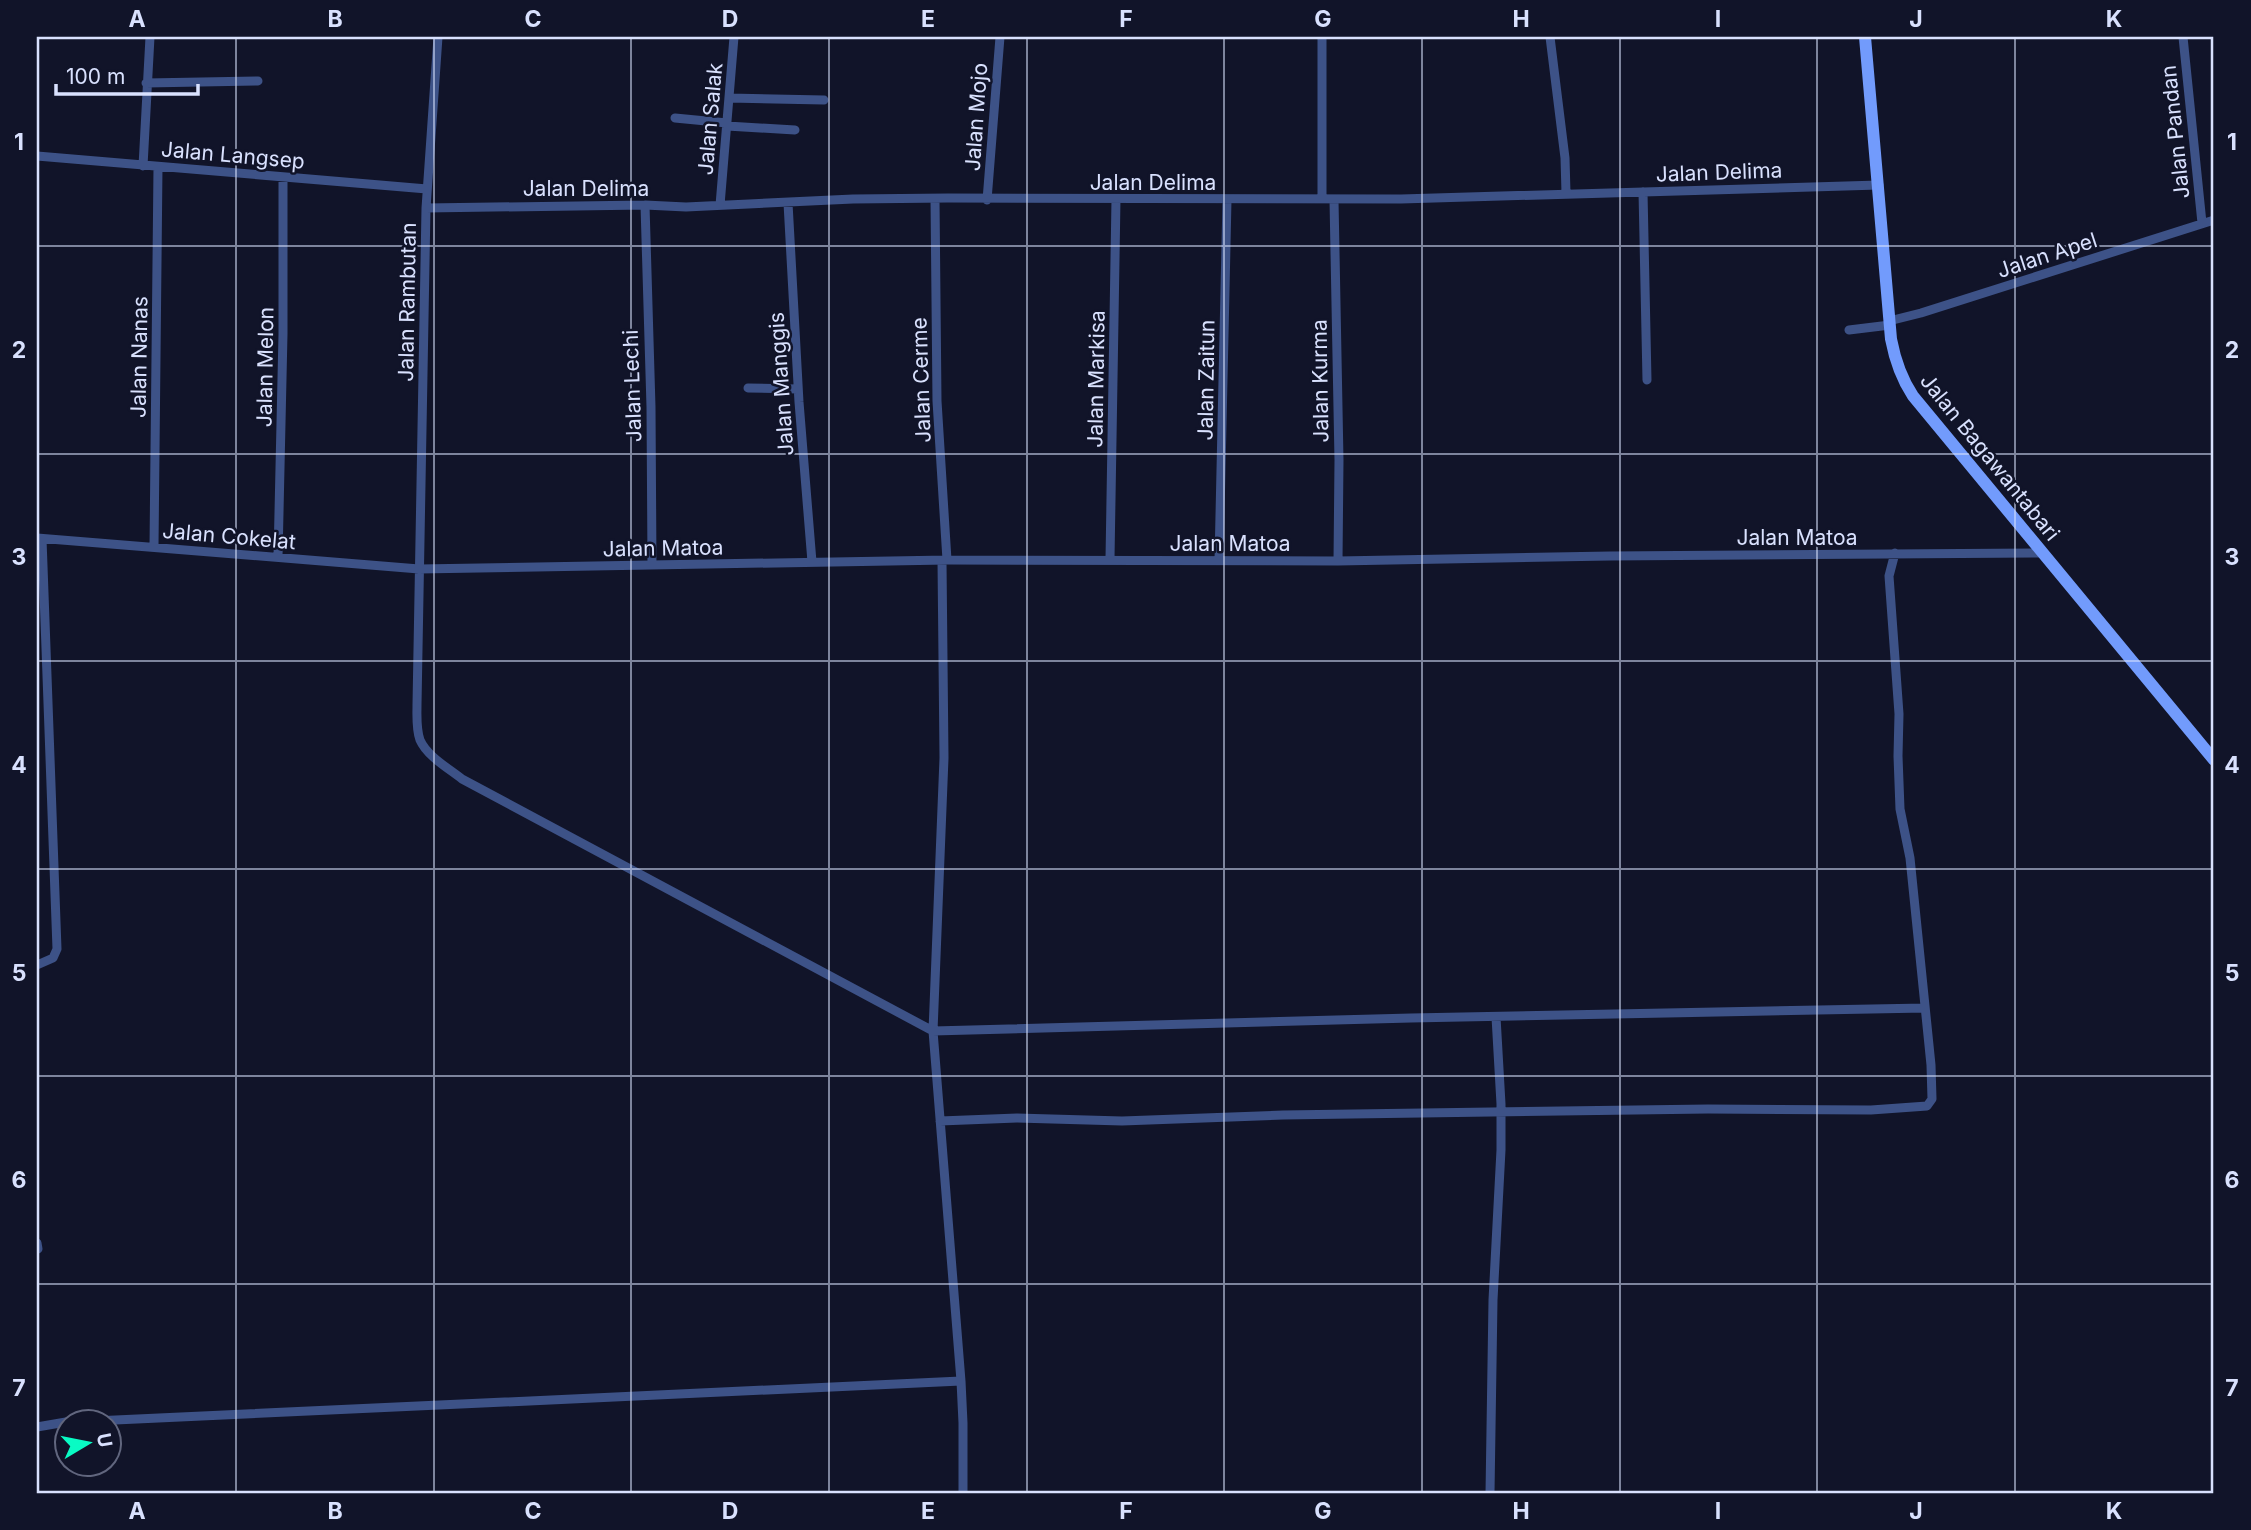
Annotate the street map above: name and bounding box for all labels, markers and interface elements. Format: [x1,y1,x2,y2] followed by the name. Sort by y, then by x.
[128,5,146,33] text: A
[327,5,343,33] text: B
[524,5,542,33] text: C
[722,5,738,33] text: D
[921,5,935,33] text: E
[1119,5,1133,33] text: F
[1314,5,1332,33] text: G
[1512,5,1530,33] text: H
[1715,5,1721,33] text: I
[1909,5,1923,33] text: J
[2106,5,2122,33] text: K
[56,52,198,96] scale bar
[693,61,727,176] street label: Jalan Salak
[960,62,992,172] street label: Jalan Mojo
[66,64,125,89] text: 100 m
[2156,64,2194,200] street label: Jalan Pandan
[14,128,24,156] text: 1
[2227,128,2237,156] text: 1
[160,136,306,174] street label: Jalan Langsep
[1655,157,1783,187] street label: Jalan Delima
[1090,170,1216,195] street label: Jalan Delima
[523,176,649,201] street label: Jalan Delima
[393,222,421,382] street label: Jalan Rambutan
[1994,227,2100,283] street label: Jalan Apel
[125,296,153,418] street label: Jalan Nanas
[251,307,279,427] street label: Jalan Melon
[1082,310,1110,448] street label: Jalan Markisa
[764,311,798,457] street label: Jalan Manggis
[906,317,936,443] street label: Jalan Cerme
[1192,319,1220,441] street label: Jalan Zaitun
[1306,319,1334,443] street label: Jalan Kurma
[618,329,646,443] street label: Jalan Lechi
[12,336,26,364] text: 2
[2225,336,2239,364] text: 2
[1915,369,2065,545] street label: Jalan Bagawantabari
[161,518,297,554] street label: Jalan Cokelat
[1737,525,1858,550] street label: Jalan Matoa
[1170,531,1291,556] street label: Jalan Matoa
[602,534,724,562] street label: Jalan Matoa
[12,543,26,571] text: 3
[2225,543,2239,571] text: 3
[11,751,27,779] text: 4
[2224,751,2240,779] text: 4
[12,959,26,987] text: 5
[2225,959,2239,987] text: 5
[12,1166,26,1194] text: 6
[2225,1166,2239,1194] text: 6
[12,1374,26,1402] text: 7
[2225,1374,2239,1402] text: 7
[52,1408,122,1478] north arrow
[92,1431,117,1449] text: U
[128,1497,146,1525] text: A
[327,1497,343,1525] text: B
[524,1497,542,1525] text: C
[722,1497,738,1525] text: D
[921,1497,935,1525] text: E
[1119,1497,1133,1525] text: F
[1314,1497,1332,1525] text: G
[1512,1497,1530,1525] text: H
[1715,1497,1721,1525] text: I
[1909,1497,1923,1525] text: J
[2106,1497,2122,1525] text: K

